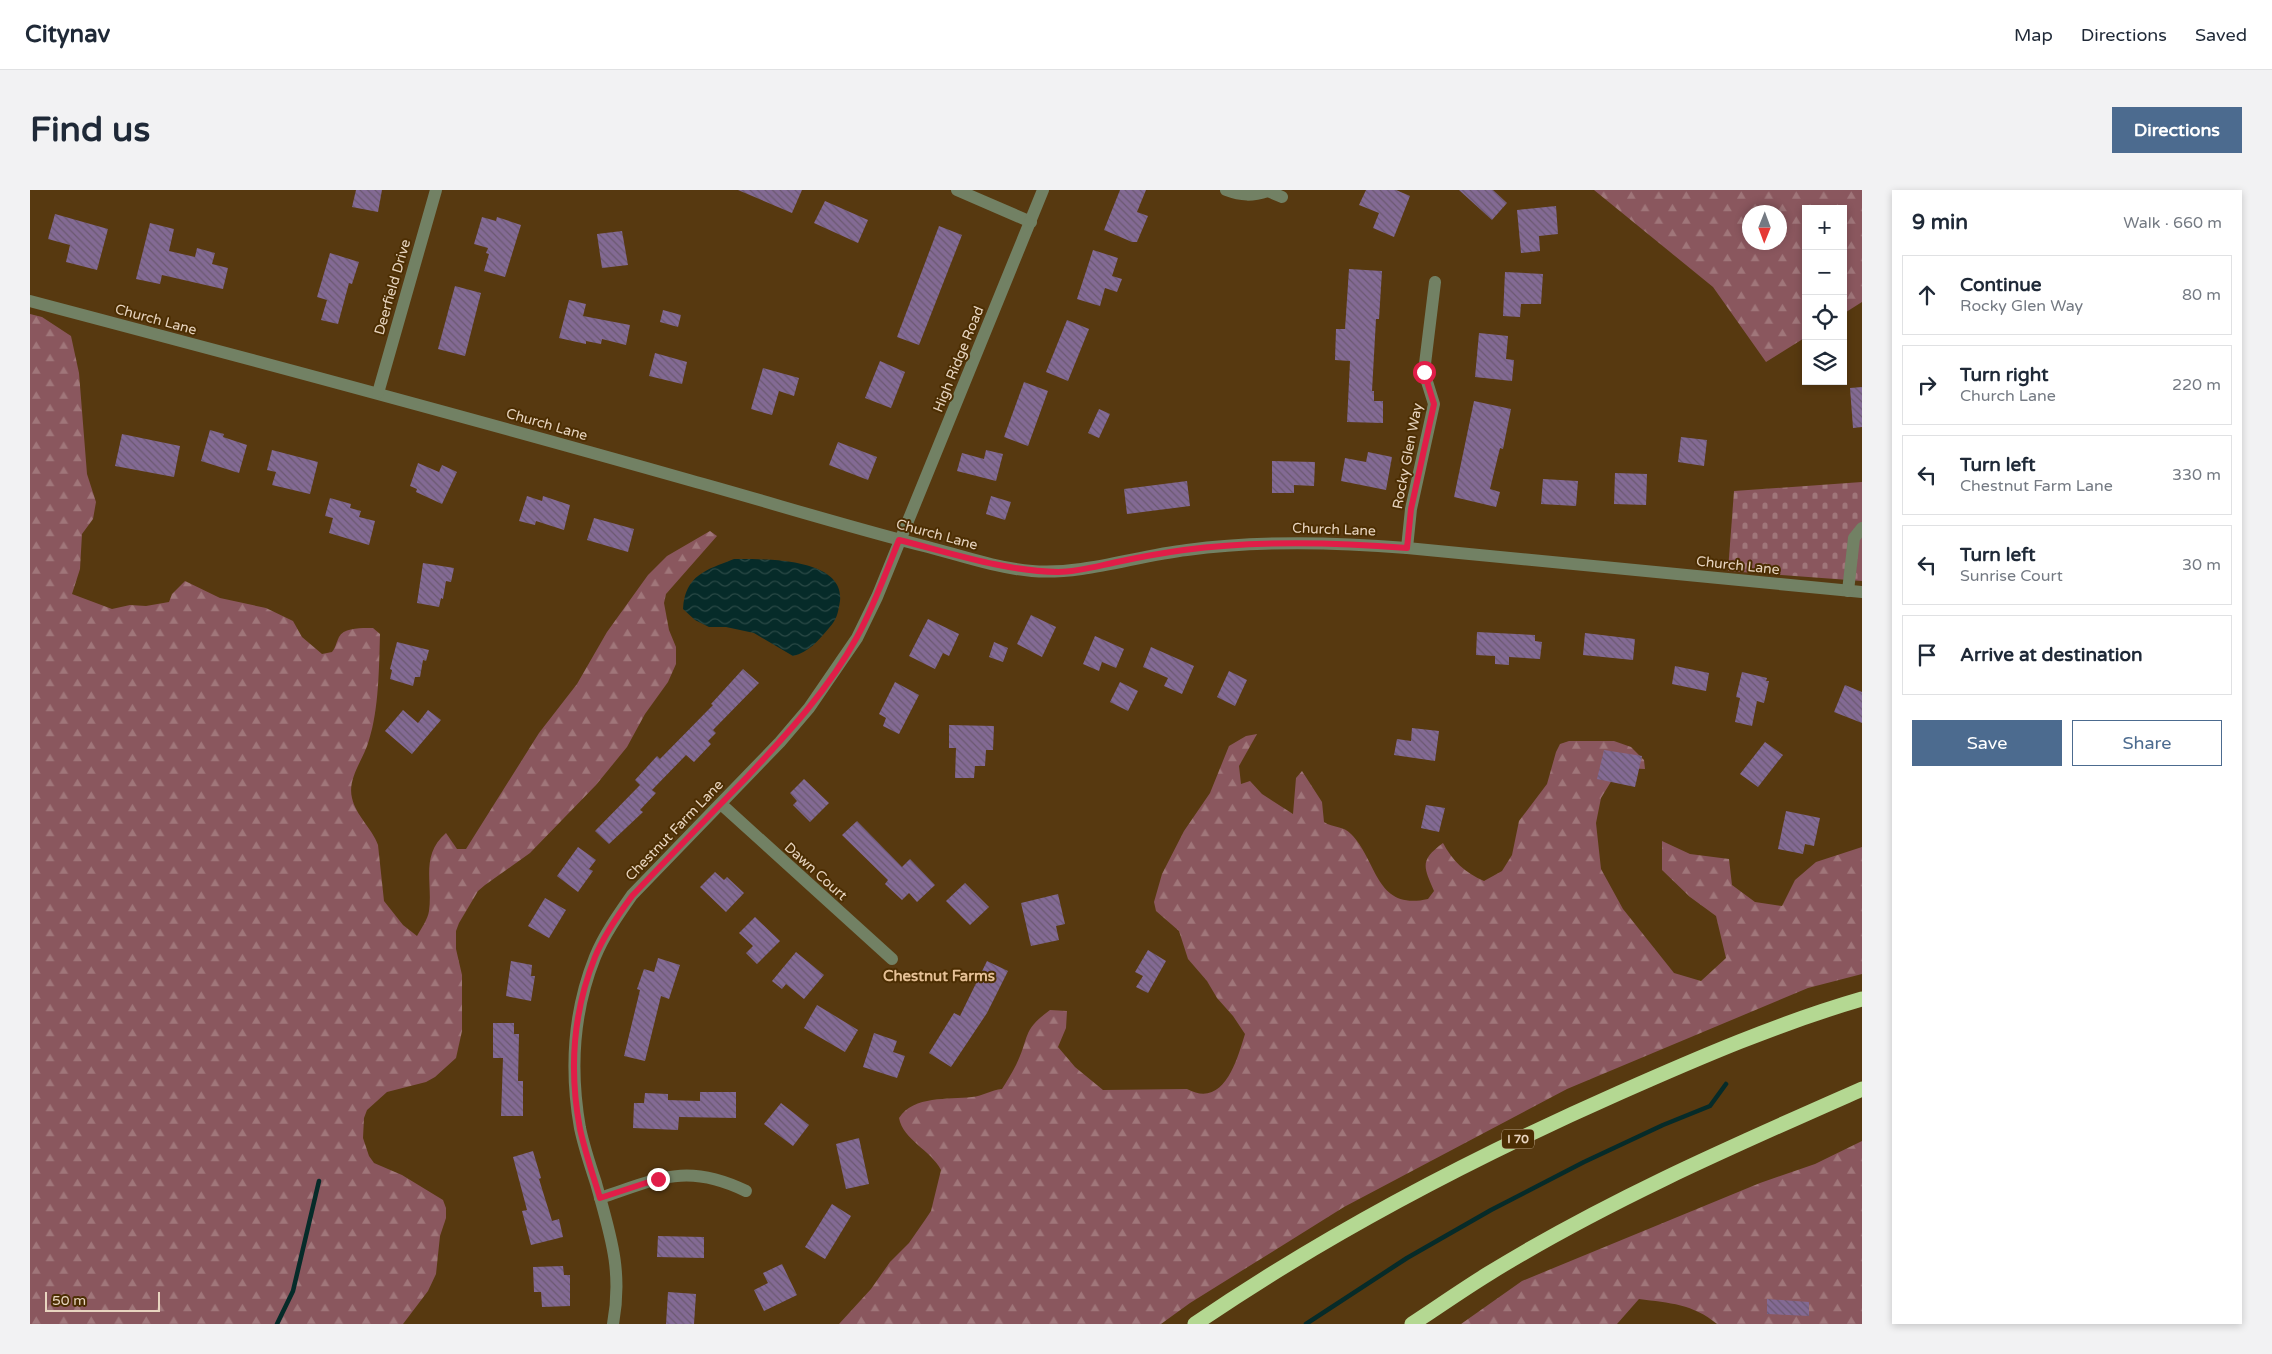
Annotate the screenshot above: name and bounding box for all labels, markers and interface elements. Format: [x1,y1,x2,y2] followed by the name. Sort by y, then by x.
[25,20,110,49] text: Citynav
[2014,24,2053,46] text: Map
[2081,24,2167,46] text: Directions
[2195,24,2247,46] text: Saved
[2112,107,2242,153] button: Directions
[30,109,150,151] text: Find us
[1742,205,1787,250] north arrow
[1802,205,1847,385] map controls
[1802,205,1847,250] button: +
[1912,210,1968,235] text: 9 min
[2123,213,2222,233] text: Walk · 660 m
[371,237,414,337] street label: Deerfield Drive
[1802,250,1847,295] button: −
[1960,274,2042,296] text: Continue
[1913,281,1941,309] icon: ahead
[2182,285,2221,305] text: 80 m
[1802,295,1847,340] button: locate
[1960,296,2083,316] text: Rocky Glen Way
[113,300,199,339] street label: Church Lane
[929,304,987,415] street label: High Ridge Road
[1802,340,1847,385] button: layers
[1413,361,1436,384] route start
[1960,364,2048,386] text: Turn right
[1913,371,1941,399] icon: right
[2172,375,2221,395] text: 220 m
[1960,386,2056,406] text: Church Lane
[1389,401,1426,511] street label: Rocky Glen Way
[504,405,590,444] street label: Church Lane
[1960,454,2036,476] text: Turn left
[1913,461,1941,489] icon: left
[2172,465,2221,485] text: 330 m
[1960,476,2113,496] text: Chestnut Farm Lane
[894,515,980,554] street label: Church Lane
[1292,520,1376,539] street label: Church Lane
[1960,544,2036,566] text: Turn left
[1913,551,1941,579] icon: left
[1695,553,1781,578] street label: Church Lane
[2182,555,2221,575] text: 30 m
[1960,566,2063,586] text: Sunrise Court
[1913,641,1941,669] icon: arrive
[1960,644,2143,666] text: Arrive at destination
[1912,720,2062,766] button: Save
[2072,720,2222,766] button: Share
[622,776,727,884] street label: Chestnut Farm Lane
[781,839,851,904] street label: Dawn Court
[883,967,995,985] district label: Chestnut Farms
[1502,1130,1534,1149] road number: I 70
[647,1168,670,1191] route end
[45,1289,160,1312] scale bar
[52,1292,86,1309] text: 50 m

